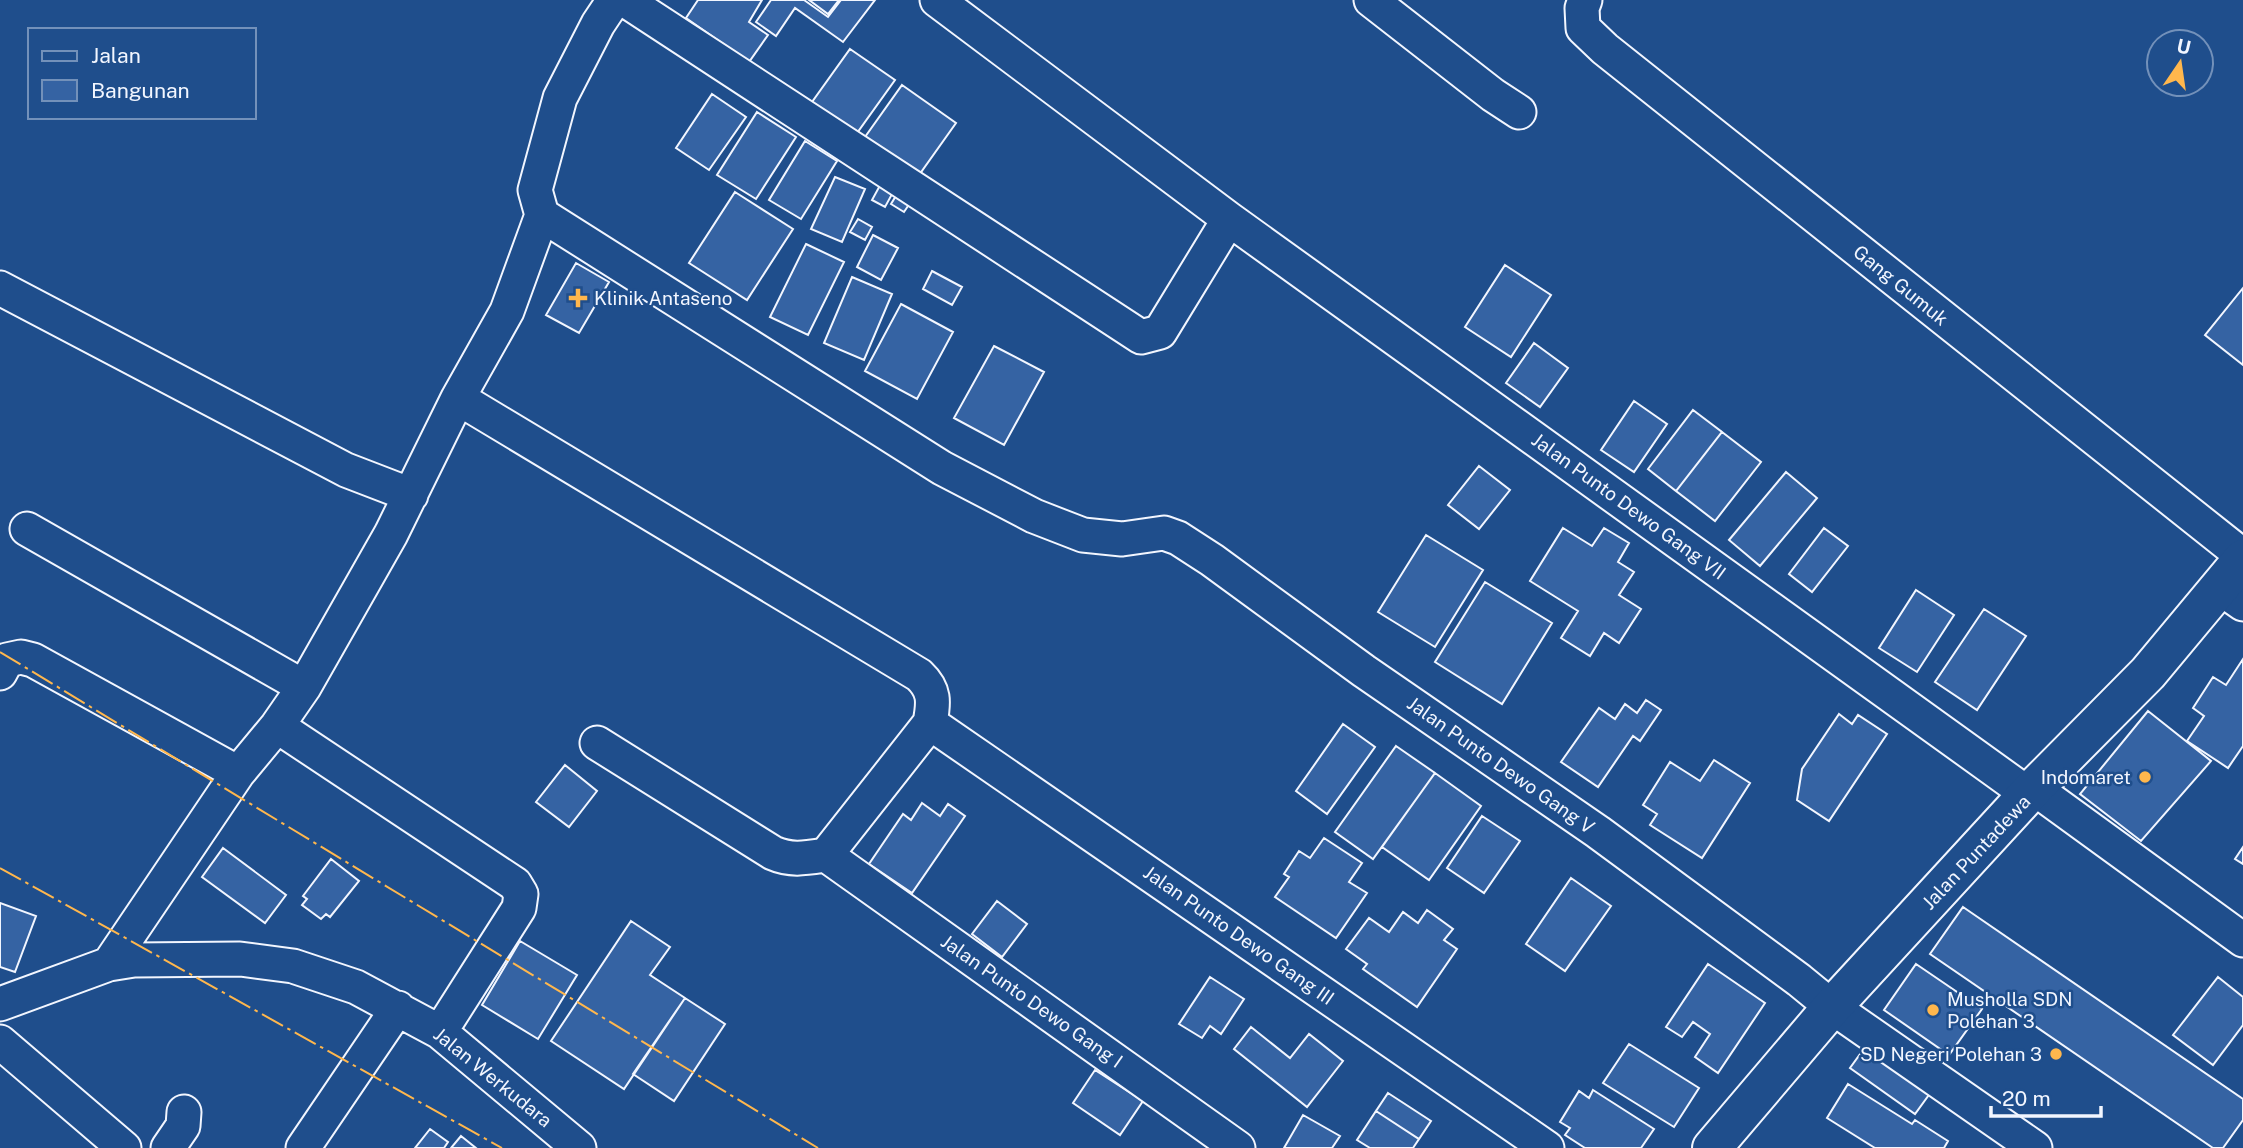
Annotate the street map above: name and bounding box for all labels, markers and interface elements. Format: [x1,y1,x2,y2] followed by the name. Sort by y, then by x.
[28,28,256,119] legend
[2145,28,2215,98] north arrow
[2175,34,2193,59] text: U
[91,43,141,68] text: Jalan
[91,78,190,103] text: Bangunan
[1849,240,1953,330] street label: Gang Gumuk
[594,287,732,309] place label: Klinik Antaseno
[568,288,588,308] marker: Klinik Antaseno
[1528,428,1730,584] street label: Jalan Punto Dewo Gang VII
[1403,692,1599,838] street label: Jalan Punto Dewo Gang V
[2041,766,2131,788] place label: Indomaret
[2137,769,2153,785] marker: Indomaret
[1917,790,2035,914] street label: Jalan Puntadewa
[1140,861,1338,1009] street label: Jalan Punto Dewo Gang III
[937,930,1127,1072] street label: Jalan Punto Dewo Gang I
[1947,988,2073,1032] place label: Musholla SDN Polehan 3
[1925,1002,1941,1018] marker: Musholla SDN Polehan 3
[430,1023,556,1131] street label: Jalan Werkudara
[1860,1043,2042,1065] place label: SD Negeri Polehan 3
[2048,1046,2064,1062] marker: SD Negeri Polehan 3
[1991,1074,2101,1118] scale bar
[2002,1086,2051,1111] text: 20 m

